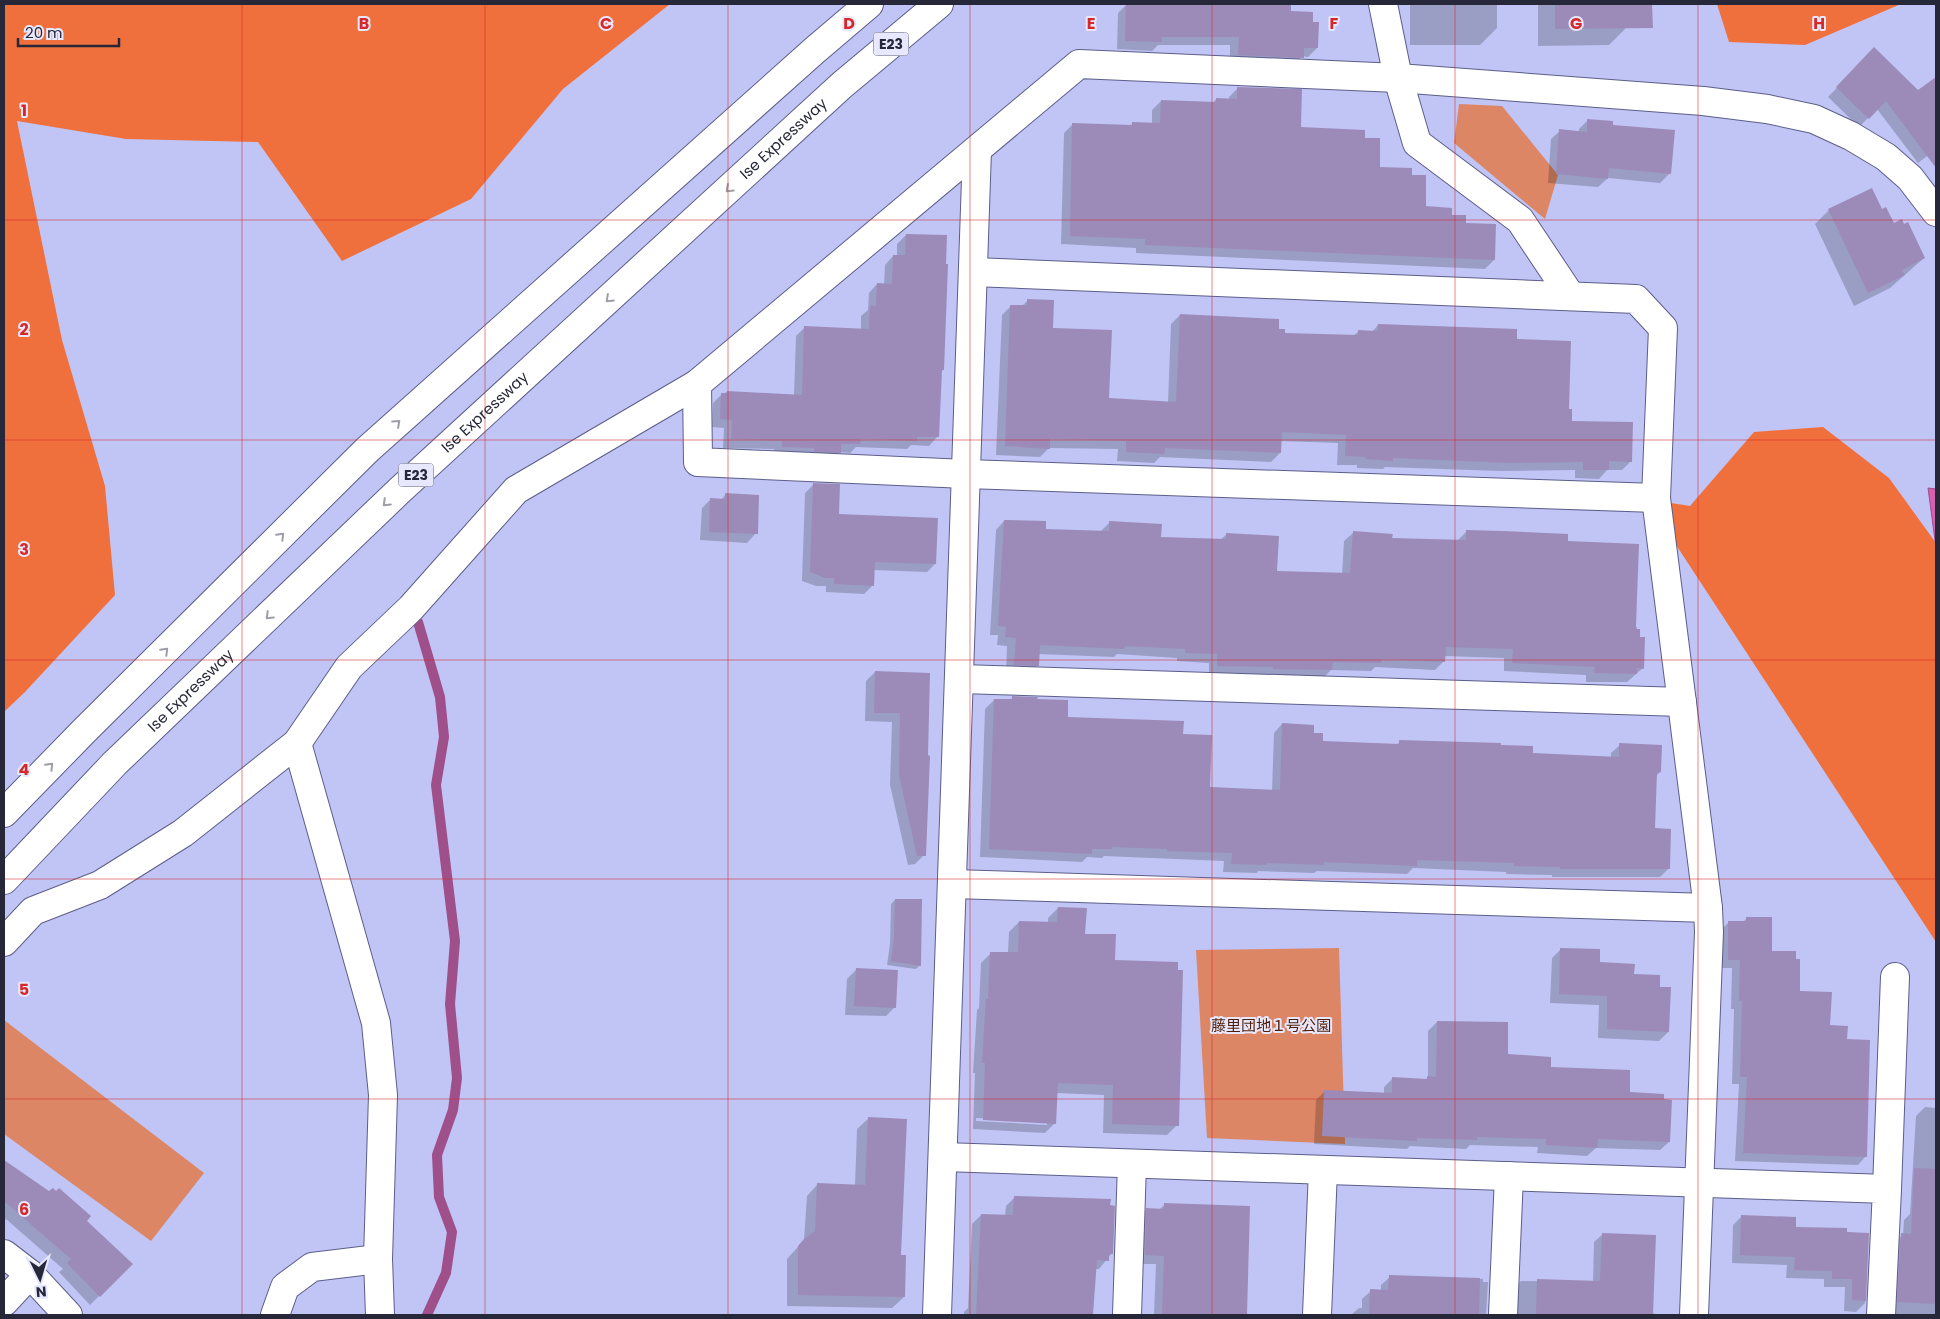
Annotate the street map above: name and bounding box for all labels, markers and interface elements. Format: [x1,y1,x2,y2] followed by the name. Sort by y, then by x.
[359,12,369,35] text: B
[600,12,612,35] text: C
[843,12,855,35] text: D
[1087,12,1095,35] text: E
[1330,12,1339,35] text: F
[1570,12,1582,35] text: G
[1813,12,1825,35] text: H
[18,15,119,47] scale bar
[25,22,63,43] text: 20 m
[874,33,908,56] road number: E23
[735,93,832,184] street label: Ise Expressway
[21,99,27,122] text: 1
[725,183,734,192] one-way arrow
[605,293,614,302] one-way arrow
[19,318,29,341] text: 2
[436,366,533,457] street label: Ise Expressway
[392,420,401,429] one-way arrow
[398,464,434,486] road number: E23
[383,497,392,506] one-way arrow
[275,533,284,542] one-way arrow
[19,538,29,561] text: 3
[266,610,275,619] one-way arrow
[143,644,238,736] street label: Ise Expressway
[159,648,168,657] one-way arrow
[19,758,30,781] text: 4
[44,762,53,771] one-way arrow
[19,978,29,1001] text: 5
[1211,1015,1331,1036] park label: 藤里団地１号公園
[19,1198,29,1221] text: 6
[15,1254,65,1304] north arrow
[35,1282,47,1302] text: N

